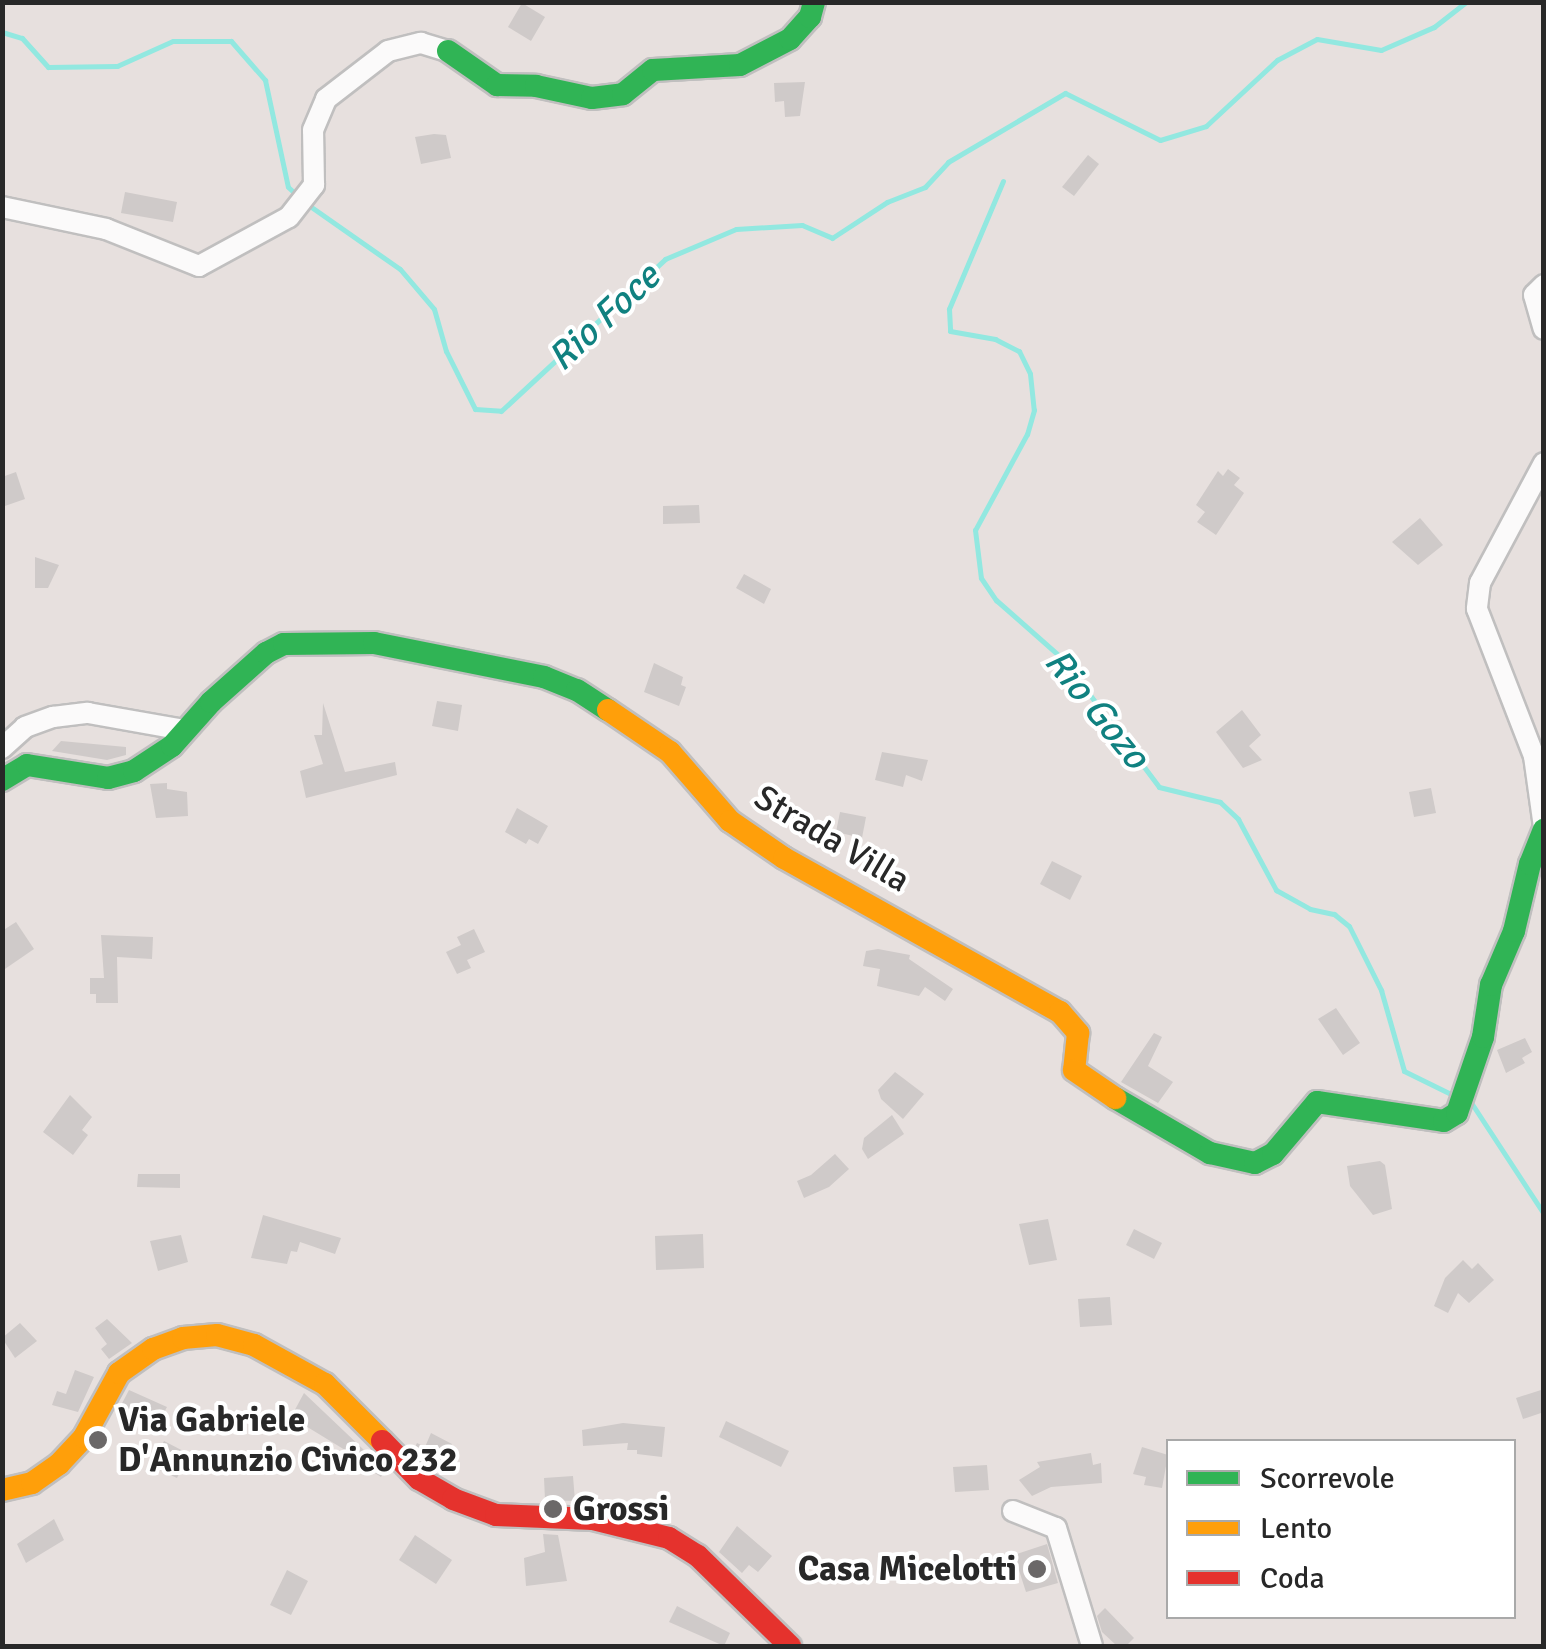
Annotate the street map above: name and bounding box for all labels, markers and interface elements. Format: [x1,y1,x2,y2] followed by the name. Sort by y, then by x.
[539,254,669,380] water label: Rio Foce
[1035,640,1159,778] water label: Rio Gozo
[747,776,917,902] street label: Strada Villa
[118,1399,458,1481] place label: Via Gabriele D'Annunzio Civico 232
[87,1429,109,1451] marker: Via Gabriele D'Annunzio Civico 232
[1166,1439,1516,1619] legend
[1260,1460,1395,1497] text: Scorrevole
[573,1488,669,1530] place label: Grossi
[542,1498,564,1520] marker: Grossi
[1260,1510,1332,1547] text: Lento
[798,1548,1017,1590] place label: Casa Micelotti
[1026,1558,1048,1580] marker: Casa Micelotti
[1260,1560,1325,1597] text: Coda

